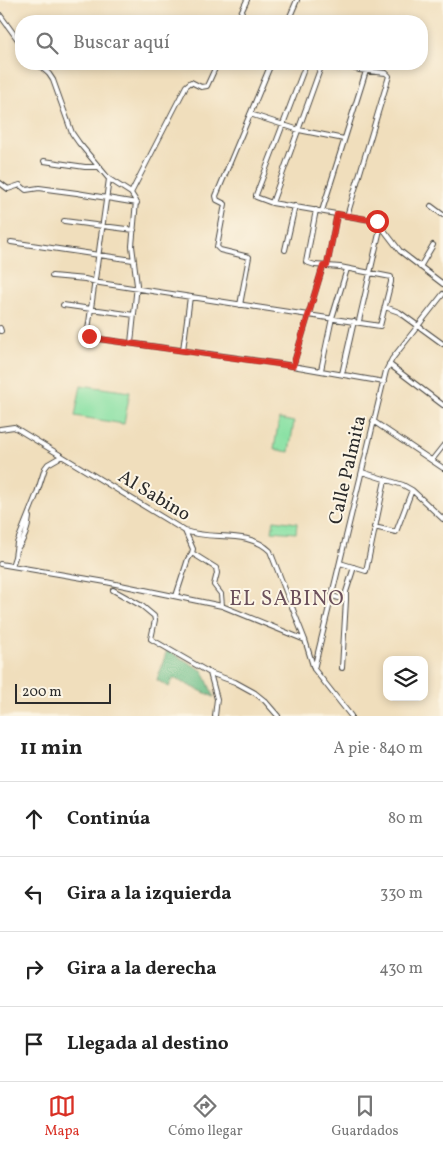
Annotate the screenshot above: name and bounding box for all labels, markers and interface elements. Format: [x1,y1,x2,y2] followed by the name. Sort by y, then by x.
[15,15,428,70] search box
[33,29,61,57] icon: search
[73,30,170,56] text: Buscar aquí
[366,210,389,233] route start
[78,325,101,348] route end
[323,413,373,527] street label: Calle Palmita
[113,464,195,528] street label: Al Sabino
[229,585,345,614] district label: EL SABINO
[383,656,428,701] map controls
[383,656,428,701] button: layers
[15,681,111,704] scale bar
[22,683,62,702] text: 200 m
[20,734,83,763] text: 11 min
[334,738,423,760] text: A pie · 840 m
[20,805,48,833] icon: ahead
[67,806,150,832] text: Continúa
[388,808,423,830] text: 80 m
[20,880,48,908] icon: left
[67,881,232,907] text: Gira a la izquierda
[380,883,423,905] text: 330 m
[20,955,48,983] icon: right
[67,956,217,982] text: Gira a la derecha
[379,958,423,980] text: 430 m
[20,1030,48,1058] icon: arrive
[67,1031,229,1057] text: Llegada al destino
[44,1092,79,1141] tab: Mapa
[168,1092,243,1141] tab: Cómo llegar
[331,1092,399,1141] tab: Guardados

